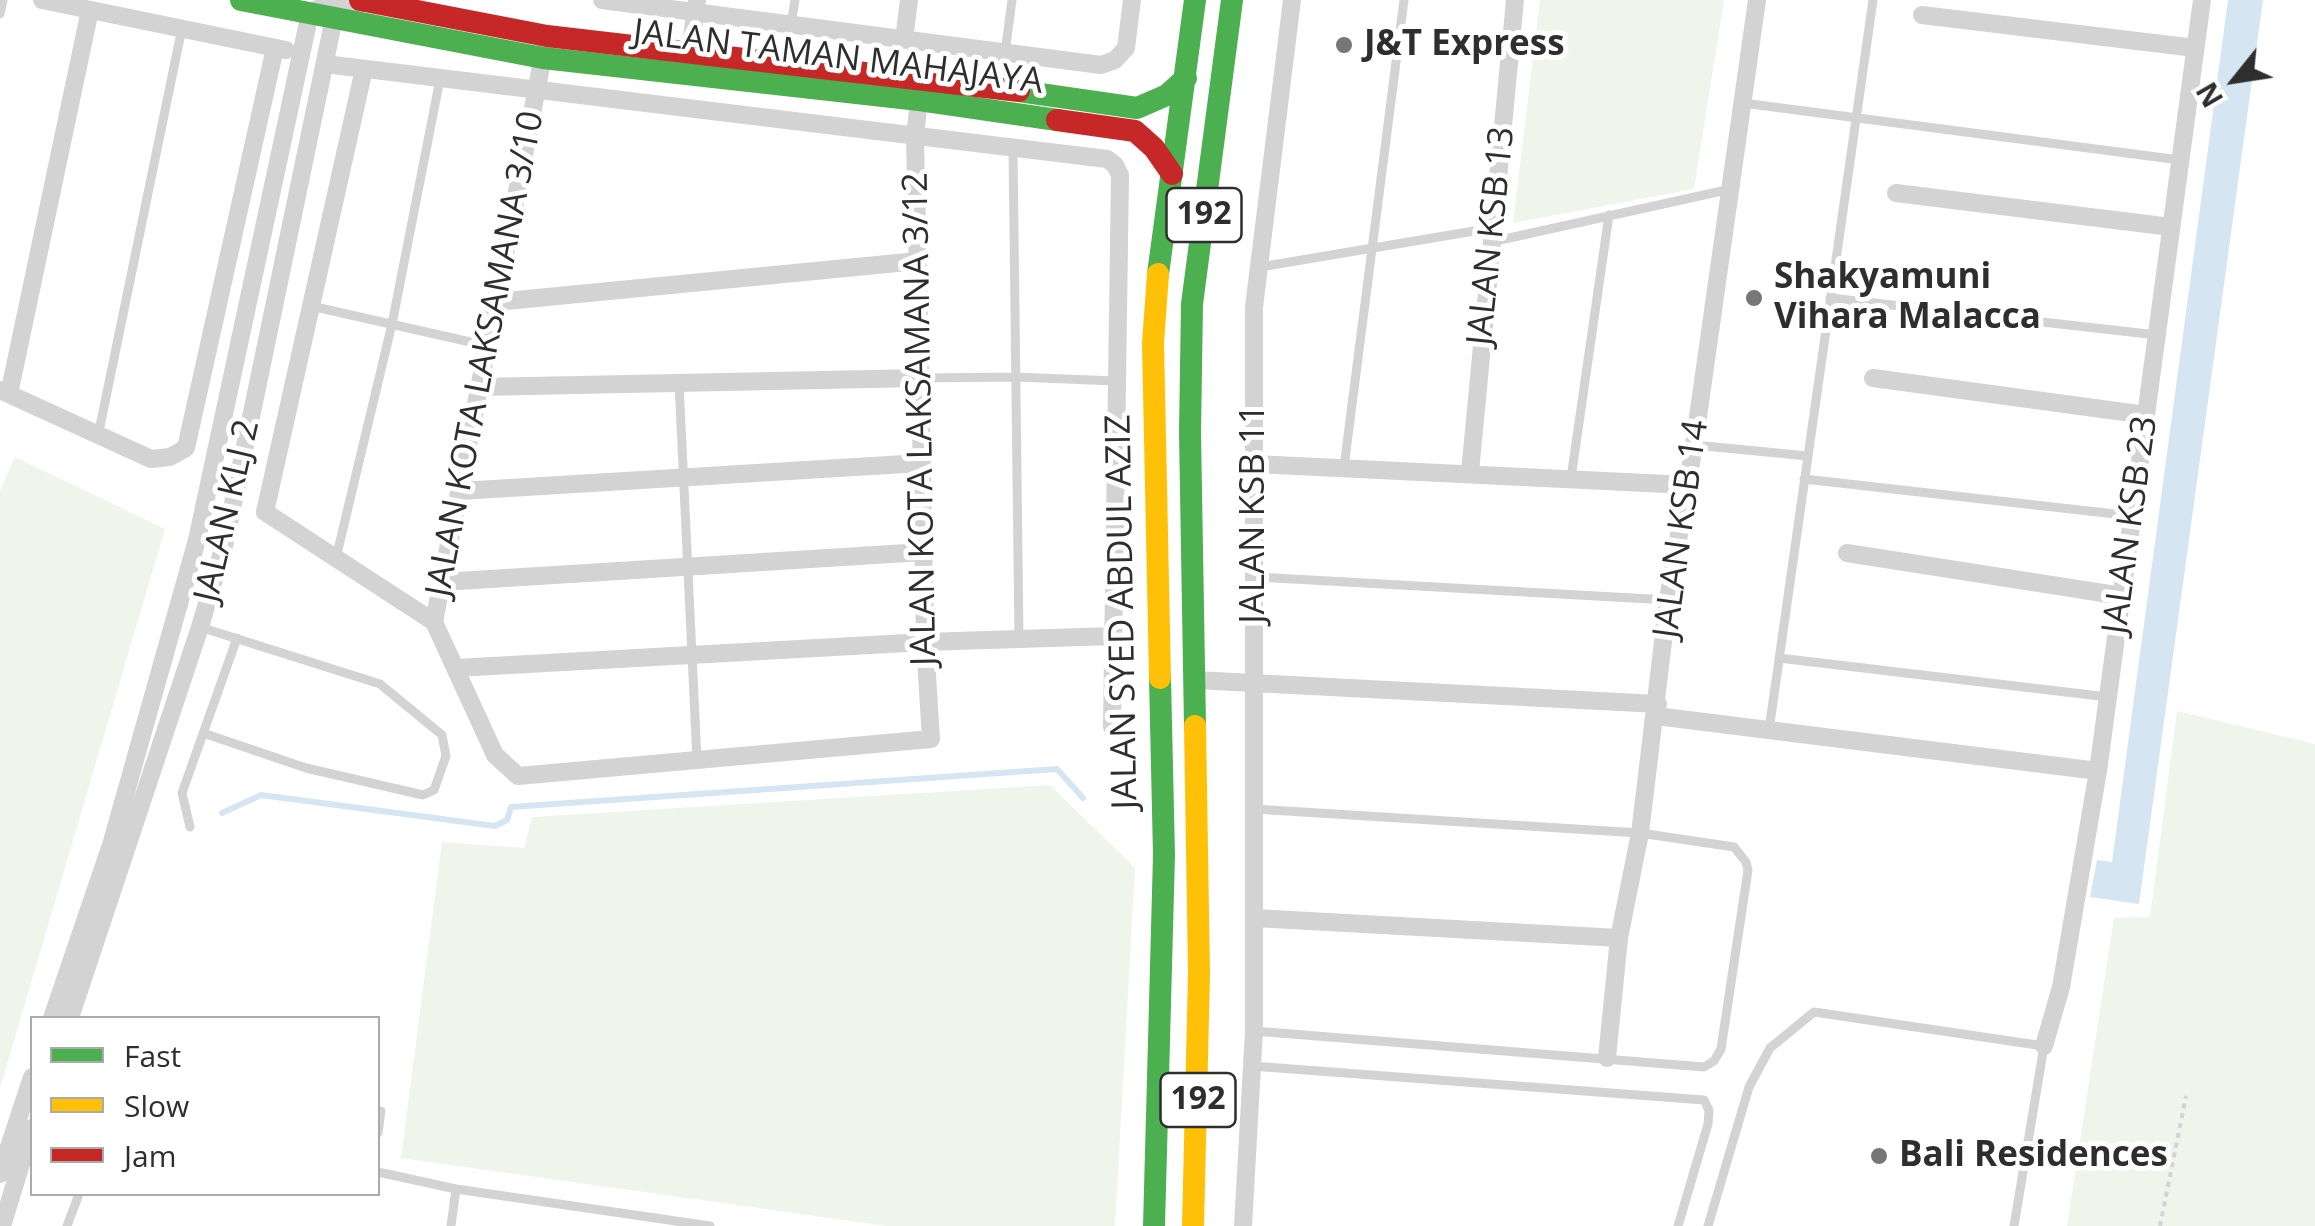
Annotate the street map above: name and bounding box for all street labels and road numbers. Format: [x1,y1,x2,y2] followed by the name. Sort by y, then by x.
[631,12,1045,104] street label: JALAN TAMAN MAHAJAYA
[418,108,554,600] street label: JALAN KOTA LAKSAMANA 3/10
[1460,125,1524,347] street label: JALAN KSB 13
[896,172,946,666] street label: JALAN KOTA LAKSAMANA 3/12
[1166,188,1242,242] road number: 192
[1233,404,1275,624] street label: JALAN KSB 11
[2095,413,2167,637] street label: JALAN KSB 23
[1099,414,1147,810] street label: JALAN SYED ABDUL AZIZ
[187,416,269,606] street label: JALAN KLJ 2
[1646,417,1718,641] street label: JALAN KSB 14
[1160,1073,1236,1127] road number: 192

